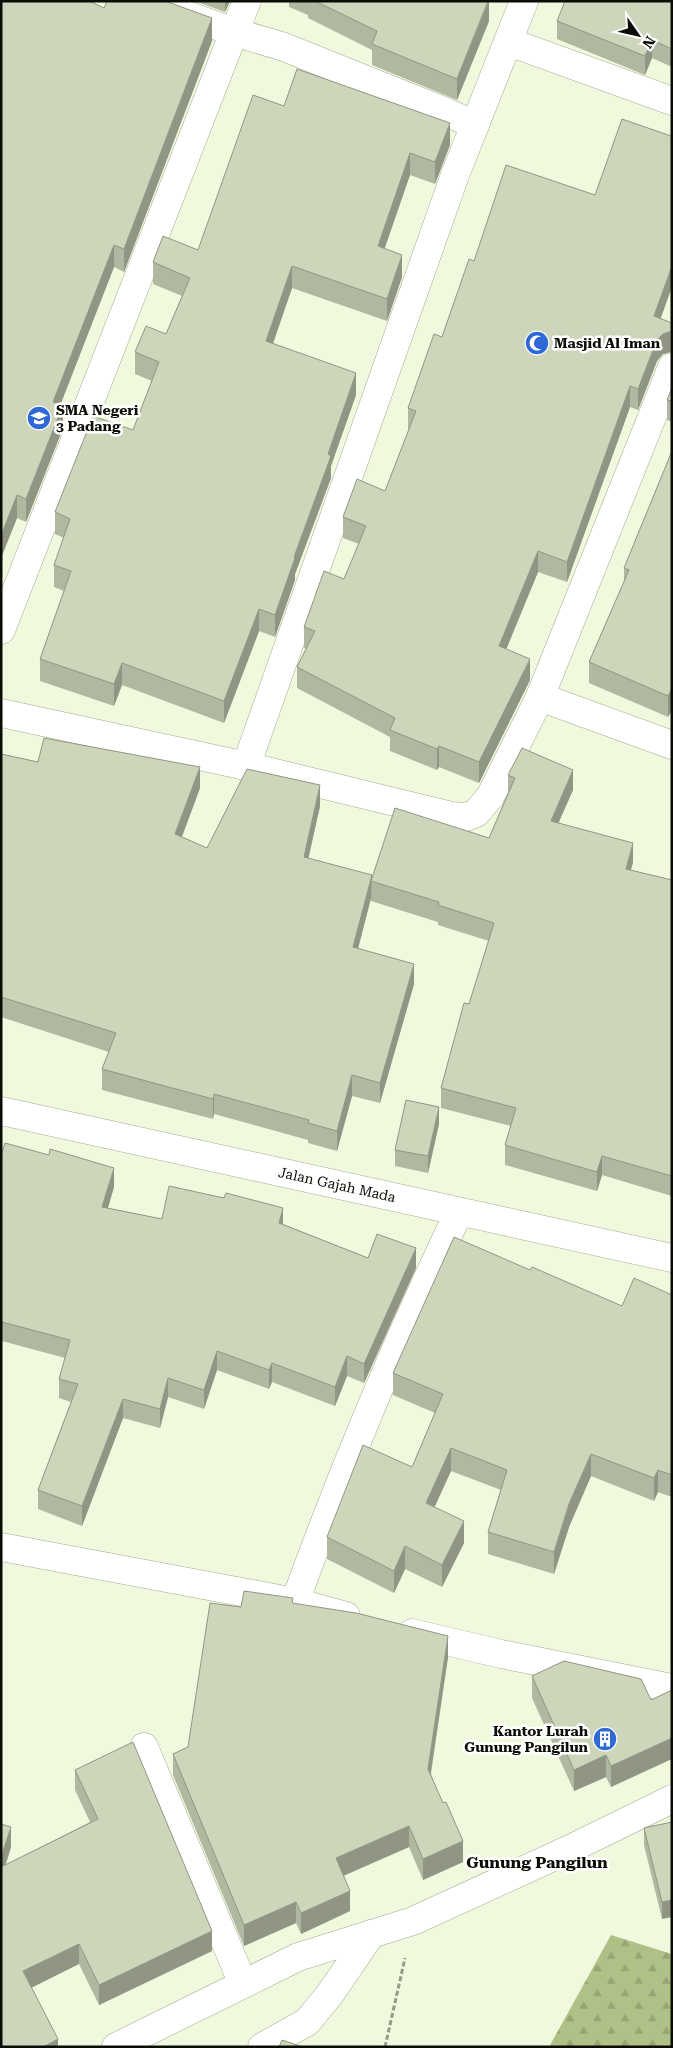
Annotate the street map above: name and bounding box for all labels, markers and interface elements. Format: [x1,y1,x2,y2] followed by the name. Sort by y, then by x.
[613,10,663,60] north arrow
[639,33,658,51] text: N
[524,330,550,356] mosque icon: Masjid Al Iman
[554,335,661,351] place label: Masjid Al Iman
[56,402,139,434] place label: SMA Negeri 3 Padang
[26,405,52,431] school or university icon: SMA Negeri 3 Padang
[277,1164,398,1205] street label: Jalan Gajah Mada
[464,1723,589,1755] place label: Kantor Lurah Gunung Pangilun
[592,1726,618,1752] building icon: Kantor Lurah Gunung Pangilun
[466,1853,608,1872] district label: Gunung Pangilun

